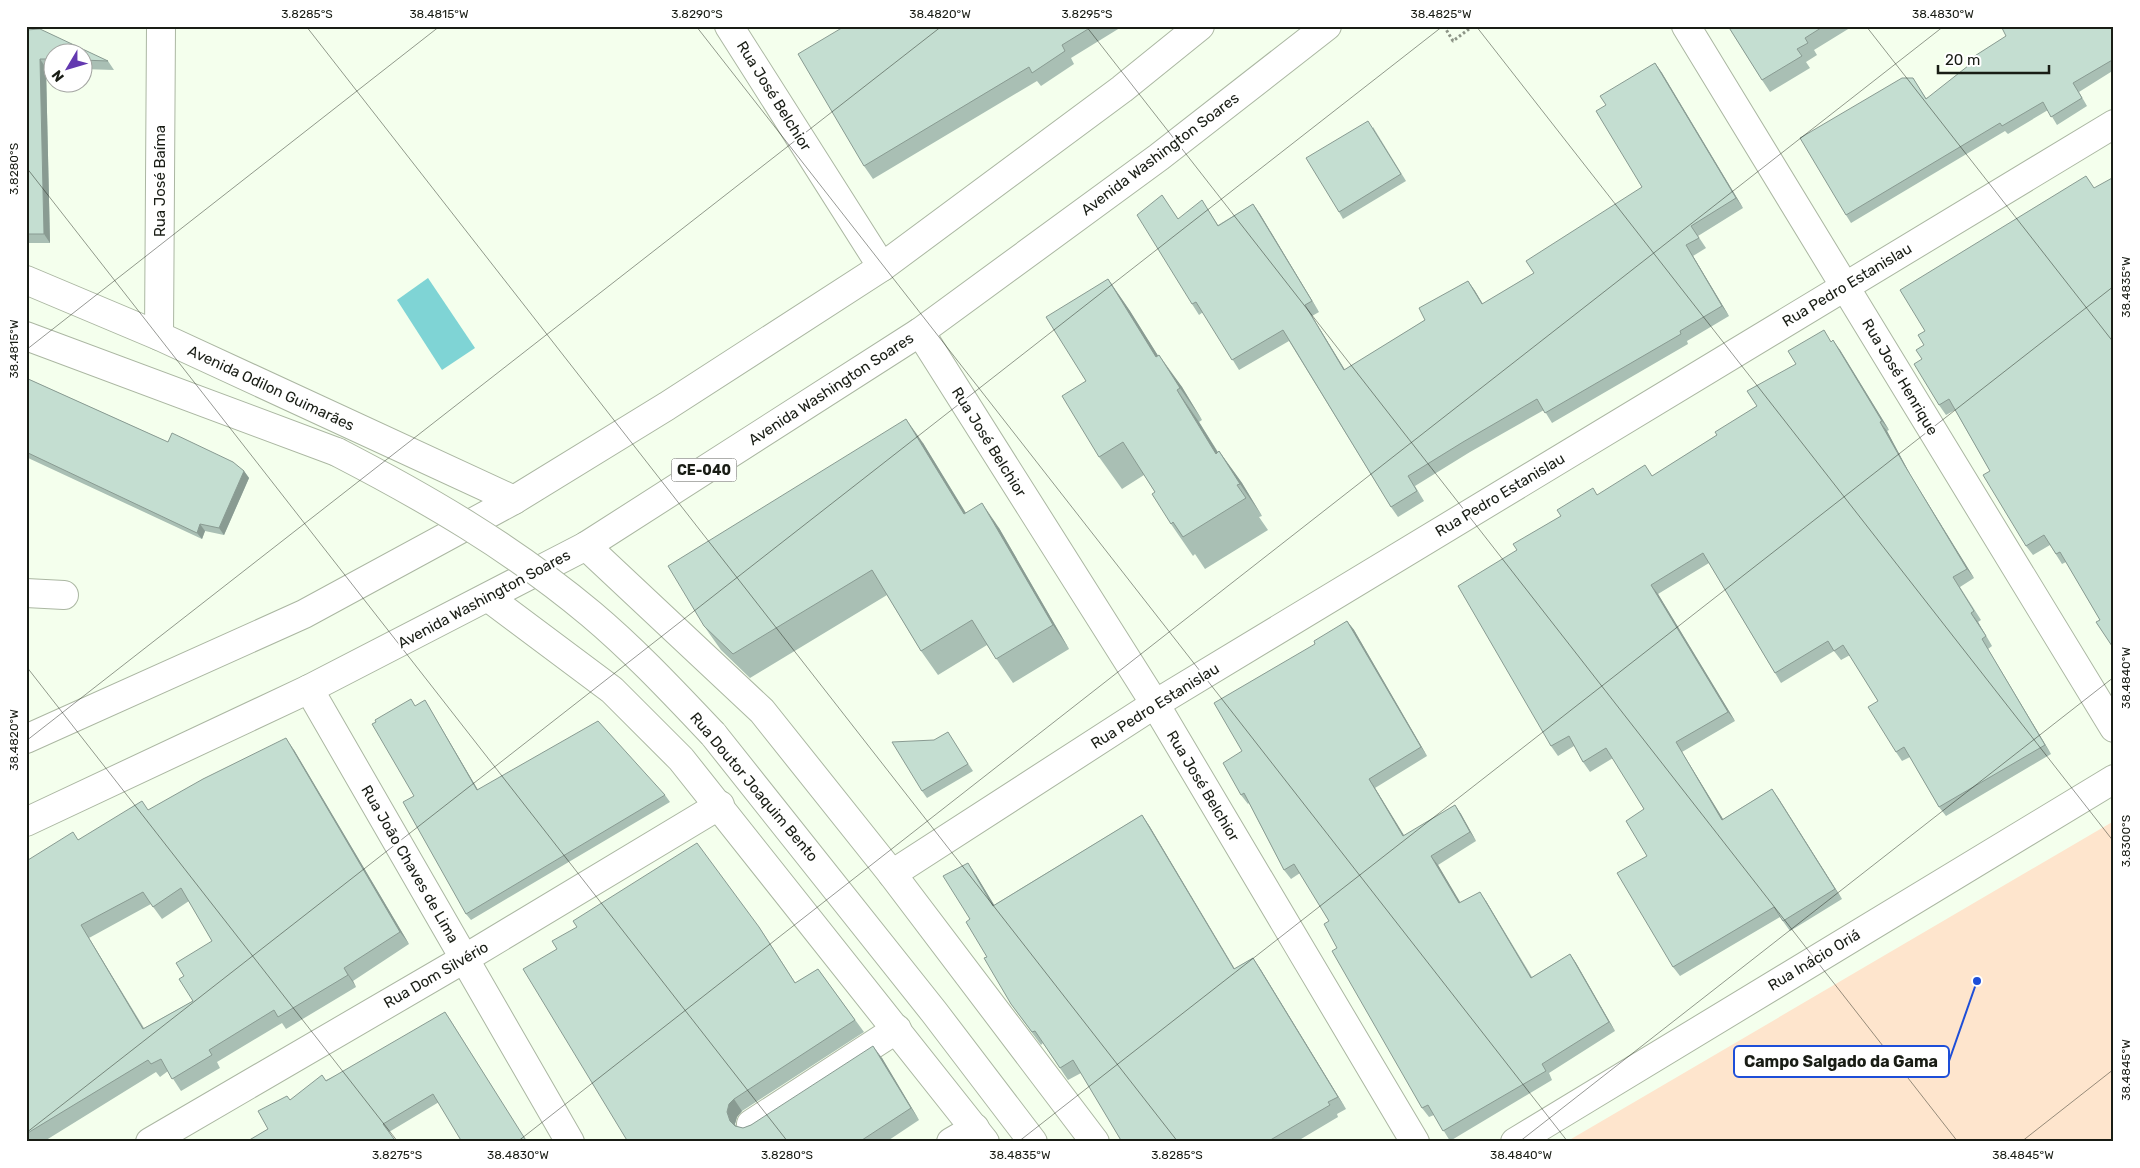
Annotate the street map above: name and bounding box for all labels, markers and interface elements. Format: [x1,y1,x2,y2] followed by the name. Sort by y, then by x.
[281,7,333,21] text: 3.8285°S
[409,7,469,21] text: 38.4815°W
[671,7,723,21] text: 3.8290°S
[909,7,971,21] text: 38.4820°W
[1061,7,1113,21] text: 3.8295°S
[1410,7,1472,21] text: 38.4825°W
[1912,7,1974,21] text: 38.4830°W
[733,38,815,154] street label: Rua José Belchior
[42,42,92,92] north arrow
[1938,42,2049,74] scale bar
[1945,51,1980,69] text: 20 m
[48,66,68,85] text: N
[1078,89,1243,219] street label: Avenida Washington Soares
[151,125,169,237] street label: Rua José Baíma
[7,143,21,195] text: 3.8280°S
[1779,239,1915,331] street label: Rua Pedro Estanislau
[2119,256,2133,318] text: 38.4835°W
[1858,316,1942,438] street label: Rua José Henrique
[7,319,21,379] text: 38.4815°W
[745,329,917,449] street label: Avenida Washington Soares
[185,341,357,435] street label: Avenida Odilon Guimarães
[948,384,1030,500] street label: Rua José Belchior
[1432,449,1568,541] street label: Rua Pedro Estanislau
[672,458,736,482] road number: CE-040
[395,546,574,652] street label: Avenida Washington Soares
[2119,647,2133,709] text: 38.4840°W
[1088,659,1222,753] street label: Rua Pedro Estanislau
[7,709,21,771] text: 38.4820°W
[686,709,822,865] street label: Rua Doutor Joaquim Bento
[1163,727,1243,845] street label: Rua José Belchior
[357,782,463,946] street label: Rua João Chaves de Lima
[2119,815,2133,867] text: 3.8300°S
[1765,925,1863,995] street label: Rua Inácio Oriá
[381,938,491,1012] street label: Rua Dom Silvério
[2119,1039,2133,1101] text: 38.4845°W
[1734,1046,1949,1077] callout: Campo Salgado da Gama
[1744,1052,1938,1071] text: Campo Salgado da Gama
[372,1148,422,1162] text: 3.8275°S
[487,1148,549,1162] text: 38.4830°W
[761,1148,813,1162] text: 3.8280°S
[989,1148,1051,1162] text: 38.4835°W
[1151,1148,1203,1162] text: 3.8285°S
[1490,1148,1552,1162] text: 38.4840°W
[1992,1148,2054,1162] text: 38.4845°W

